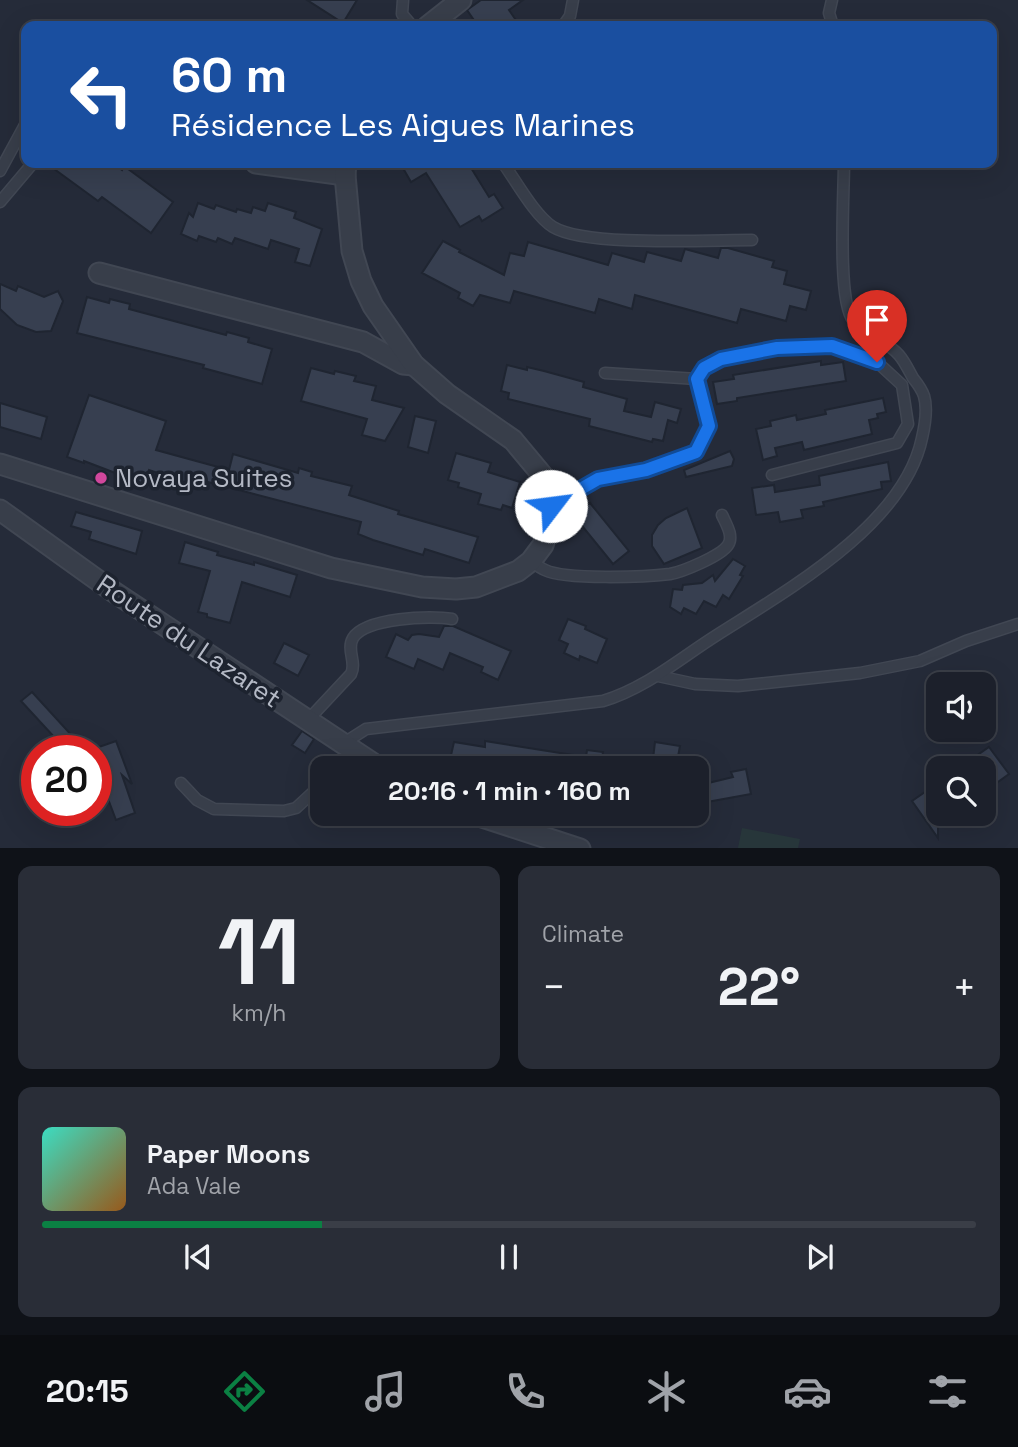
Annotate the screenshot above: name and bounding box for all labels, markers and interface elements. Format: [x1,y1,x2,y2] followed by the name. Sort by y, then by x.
[171,44,287,106] text: 60 m
[56,49,147,140] icon: left
[171,105,635,145] text: Résidence Les Aigues Marines
[847,290,907,362] pin
[858,301,896,339] icon: arrive
[115,461,292,495] place label: Novaya Suites
[514,469,588,543] position arrow
[93,470,109,486] marker: Novaya Suites
[90,567,288,715] street label: Route du Lazaret
[926,672,996,826] map controls
[926,672,996,742] button: sound
[21,735,112,826] speed limit sign: 20
[926,756,996,826] button: search
[388,774,631,808] text: 20:16 · 1 min · 160 m
[218,894,300,1011] text: 11
[542,919,624,949] text: Climate
[718,954,800,1020] text: 22°
[542,963,566,1011] text: −
[952,963,976,1011] text: +
[232,998,286,1028] text: km/h
[147,1137,310,1171] text: Paper Moons
[147,1171,241,1201] text: Ada Vale
[179,1238,217,1276] icon: previous
[490,1238,528,1276] icon: pause
[801,1238,839,1276] icon: next
[220,1367,269,1416] icon: directions
[361,1367,410,1416] icon: music
[501,1367,550,1416] icon: phone
[642,1367,691,1416] icon: climate
[783,1367,832,1416] icon: car
[923,1367,972,1416] icon: filters
[46,1371,129,1411] text: 20:15

